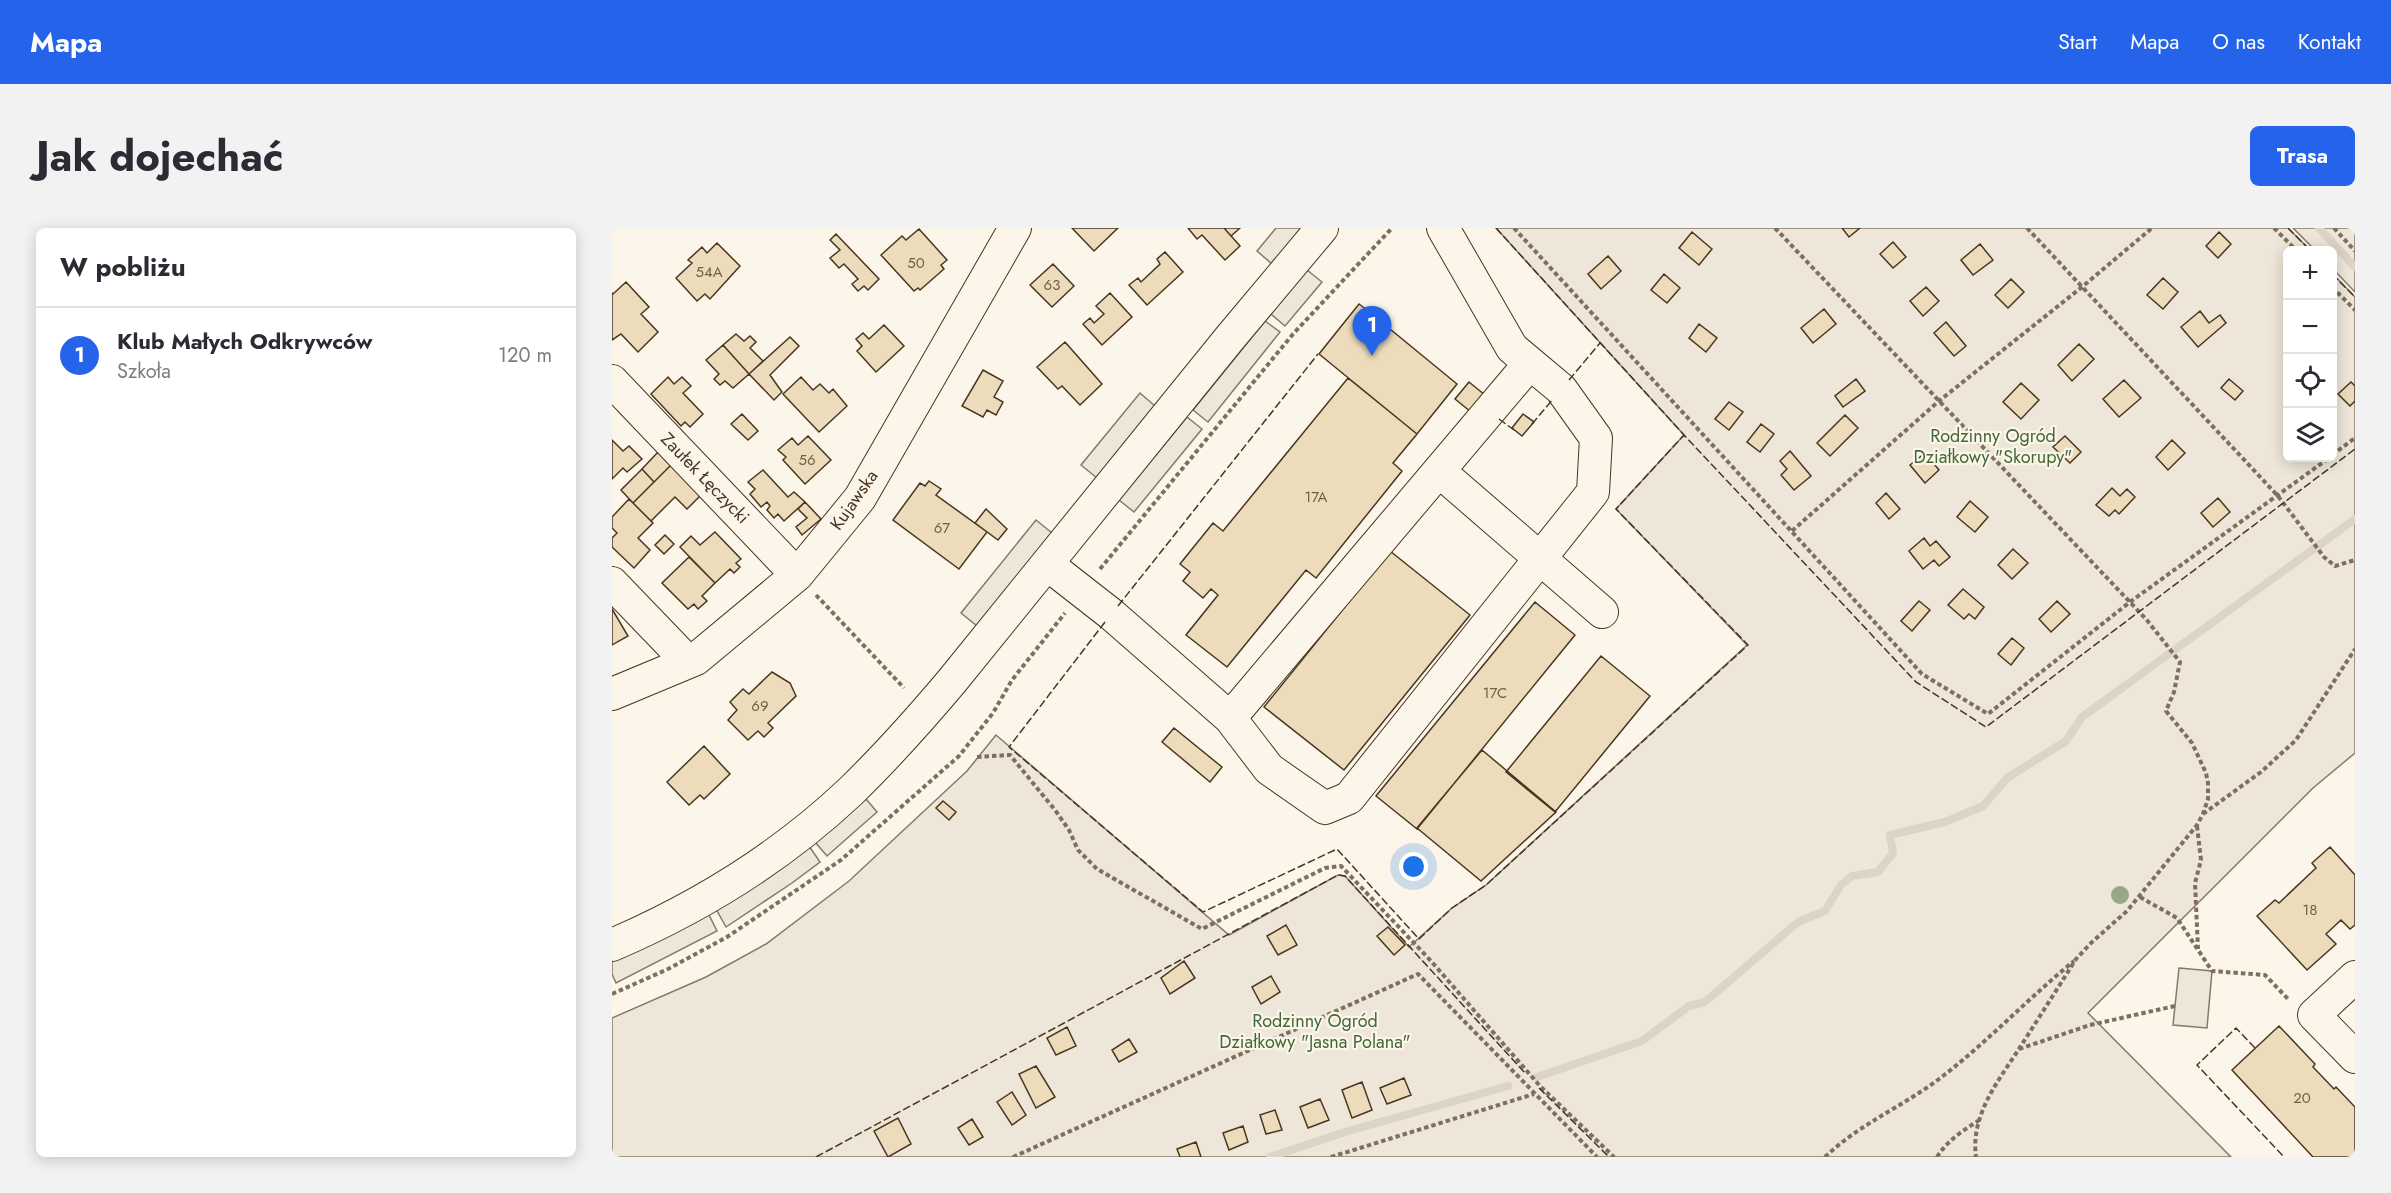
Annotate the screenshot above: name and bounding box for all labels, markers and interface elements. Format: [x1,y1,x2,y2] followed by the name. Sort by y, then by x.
[30,22,102,63] text: Mapa
[2058,27,2097,57] text: Start
[2130,27,2179,57] text: Mapa
[2212,27,2265,57] text: O nas
[2298,27,2361,57] text: Kontakt
[36,126,284,187] text: Jak dojechać
[2250,126,2355,186] button: Trasa
[2283,246,2337,462] map controls
[2283,246,2337,300] button: +
[60,248,186,286] text: W pobliżu
[907,252,925,274] house number: 50
[695,261,723,283] house number: 54A
[1044,274,1060,296] house number: 63
[2283,300,2337,354] button: −
[1352,306,1392,356] pin: 1
[117,325,373,357] text: Klub Małych Odkrywców
[74,341,85,370] text: 1
[498,341,552,370] text: 120 m
[2283,354,2337,408] button: locate
[117,357,171,386] text: Szkoła
[2283,408,2337,462] button: layers
[1914,423,2072,470] park label: Rodzinny Ogród Działkowy "Skorupy"
[655,427,755,529] street label: Zaułek Łęczycki
[798,449,816,471] house number: 56
[824,465,884,535] street label: Kujawska
[1304,486,1328,508] house number: 17A
[934,517,950,539] house number: 67
[1483,682,1507,704] house number: 17C
[751,695,769,717] house number: 69
[1399,852,1428,881] your location
[2303,899,2317,921] house number: 18
[1219,1008,1411,1055] park label: Rodzinny Ogród Działkowy "Jasna Polana"
[2293,1087,2311,1109] house number: 20

